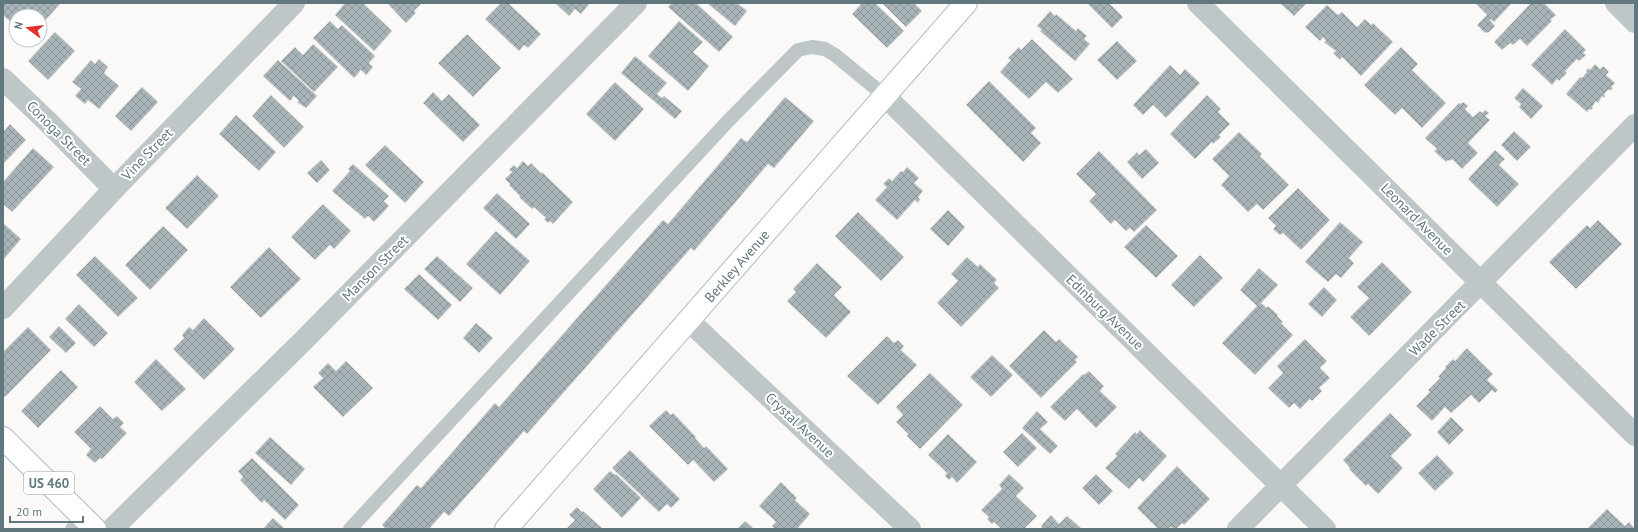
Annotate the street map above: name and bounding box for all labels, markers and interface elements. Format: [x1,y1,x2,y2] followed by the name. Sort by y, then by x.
[8,8,48,48] north arrow
[11,20,26,31] text: N
[23,97,95,169] street label: Conoga Street
[117,124,177,185] street label: Vine Street
[1377,179,1457,259] street label: Leonard Avenue
[700,226,774,306] street label: Berkley Avenue
[338,231,412,305] street label: Manson Street
[1062,270,1148,354] street label: Edinburg Avenue
[1405,296,1469,360] street label: Wade Street
[762,389,838,461] street label: Crystal Avenue
[24,472,74,494] road number: US 460
[10,498,83,524] scale bar
[16,504,42,519] text: 20 m

